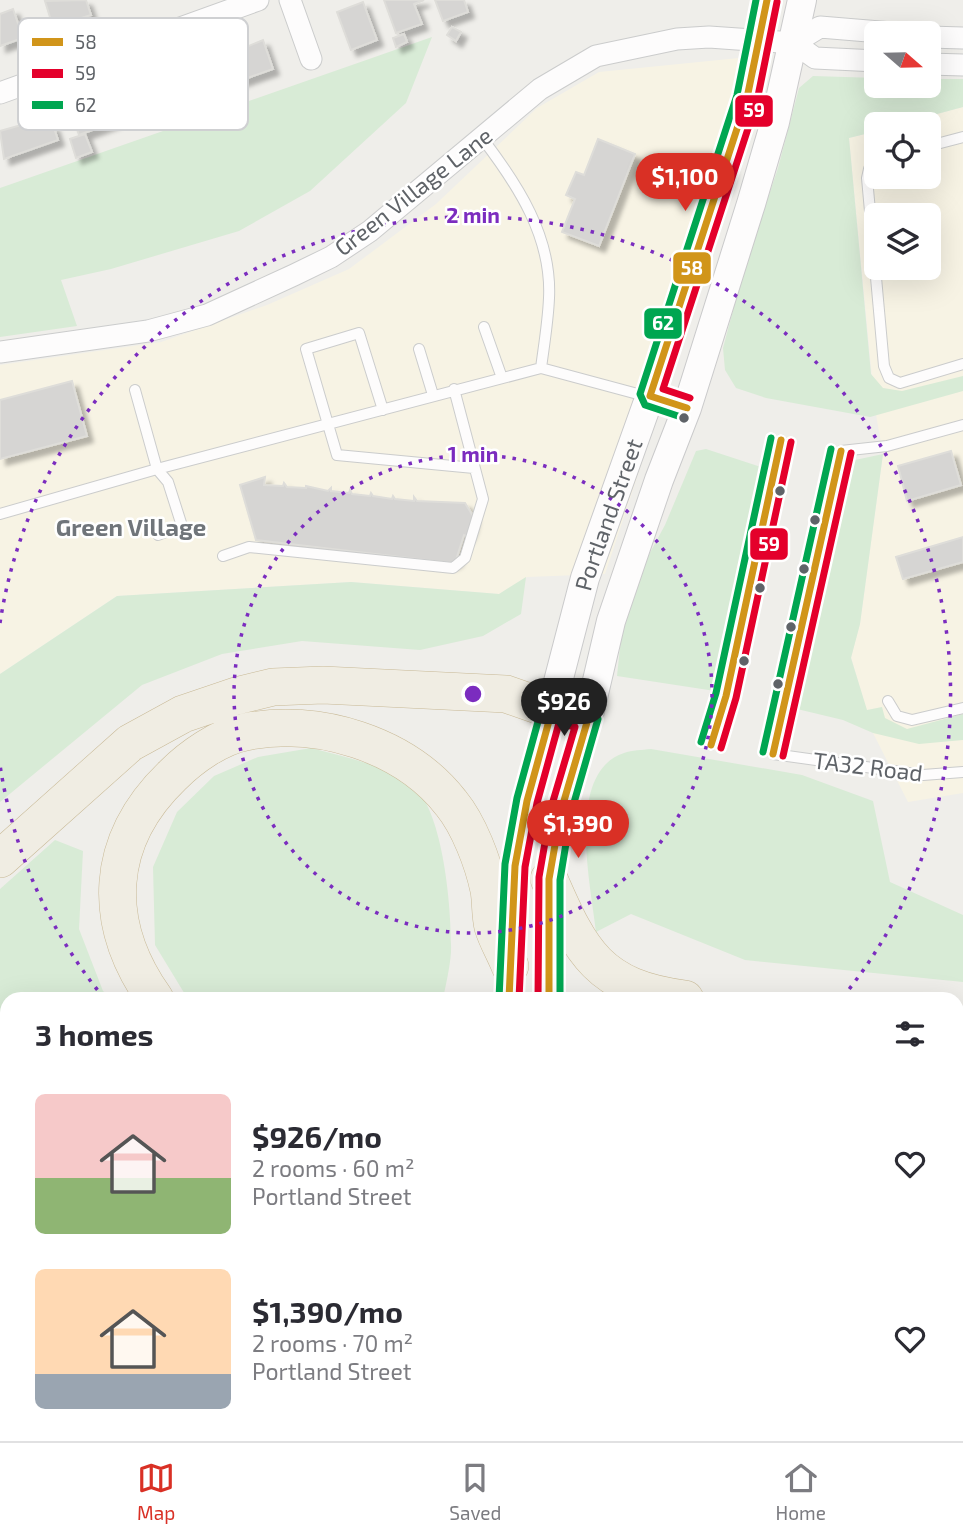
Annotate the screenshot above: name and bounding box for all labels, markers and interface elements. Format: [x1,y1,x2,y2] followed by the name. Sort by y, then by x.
[18,18,248,130] legend
[864,21,942,98] north arrow
[864,21,941,280] map controls
[75,30,97,53] text: 58
[75,61,96,84] text: 59
[75,93,97,116] text: 62
[734,94,774,128] line badge: 59
[743,98,765,121] text: 59
[864,112,941,189] button: locate
[329,121,497,261] street label: Green Village Lane
[628,154,742,213] pin: $1,100
[652,162,718,190] text: $1,100
[446,202,500,227] text: 2 min
[864,203,941,280] button: layers
[672,251,712,285] line badge: 58
[681,256,703,279] text: 58
[643,307,683,340] line badge: 62
[652,311,674,334] text: 62
[677,411,691,425] unlabelled marker
[568,434,648,594] street label: Portland Street
[448,441,498,466] text: 1 min
[773,484,787,498] unlabelled marker
[56,512,206,541] district label: Green Village
[808,513,822,527] unlabelled marker
[749,527,789,561] line badge: 59
[758,532,780,555] text: 59
[797,562,811,576] unlabelled marker
[753,581,767,595] unlabelled marker
[784,620,798,634] unlabelled marker
[737,654,751,668] unlabelled marker
[771,677,785,691] unlabelled marker
[523,678,605,738] pin: $926
[461,682,485,706] centre of rings
[537,687,591,715] text: $926
[812,745,924,787] street label: TA32 Road
[521,800,635,860] pin: $1,390
[543,809,613,837] text: $1,390
[891,1015,929,1053] icon: filters
[35,1016,154,1052] text: 3 homes
[252,1118,382,1154] text: $926/mo
[91,1122,175,1206] icon: home
[891,1145,929,1183] icon: heart
[252,1154,414,1182] text: 2 rooms · 60 m²
[252,1182,412,1210] text: Portland Street
[252,1293,403,1329] text: $1,390/mo
[91,1297,175,1381] icon: home
[891,1320,929,1358] icon: heart
[252,1329,413,1357] text: 2 rooms · 70 m²
[252,1357,412,1385] text: Portland Street
[137,1459,175,1524] tab: Map
[449,1459,501,1524] tab: Saved
[776,1459,826,1524] tab: Home

